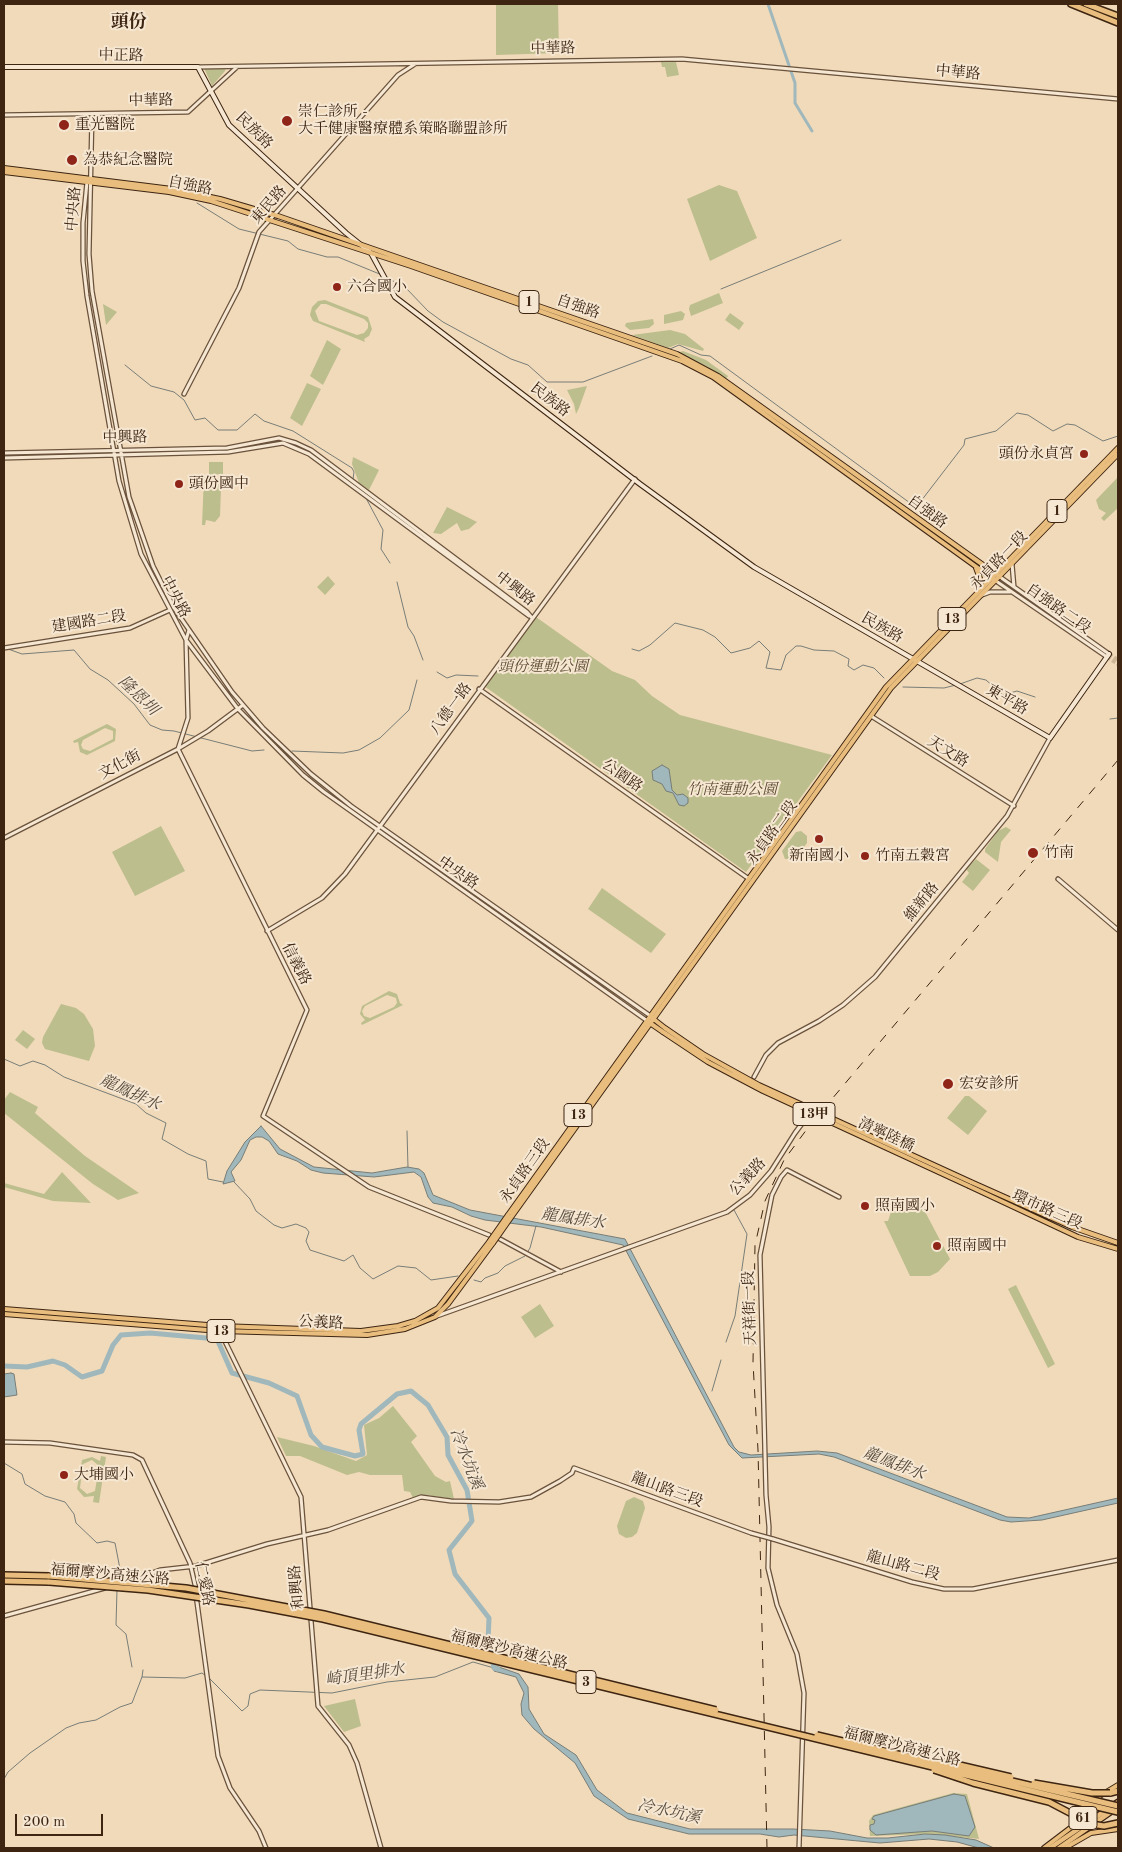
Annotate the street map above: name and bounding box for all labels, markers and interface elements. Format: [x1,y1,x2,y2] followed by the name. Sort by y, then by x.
[111,11,147,33] district label: 頭份
[530,40,576,58] street label: 中華路
[98,47,144,65] street label: 中正路
[935,62,981,84] street label: 中華路
[128,92,174,110] street label: 中華路
[298,103,508,138] place label: 崇仁診所 - 大千健康醫療體系策略聯盟診所
[232,109,276,153] street label: 民族路
[280,114,294,128] marker: 崇仁診所 - 大千健康醫療體系策略聯盟診所
[75,116,135,134] place label: 重光醫院
[57,118,71,132] marker: 重光醫院
[83,151,173,169] place label: 為恭紀念醫院
[65,153,79,167] marker: 為恭紀念醫院
[166,173,214,199] street label: 自強路
[247,182,291,228] street label: 東民路
[63,186,85,232] street label: 中央路
[347,278,407,296] place label: 六合國小
[331,281,343,293] marker: 六合國小
[519,290,539,314] road number: 1
[554,291,602,323] street label: 自強路
[527,379,573,421] street label: 民族路
[102,429,148,447] street label: 中興路
[999,445,1074,463] place label: 頭份永貞宮
[1078,448,1090,460] marker: 頭份永貞宮
[189,475,249,493] place label: 頭份國中
[173,478,185,490] marker: 頭份國中
[904,491,950,533] street label: 自強路
[1047,500,1067,522] road number: 1
[966,528,1032,594] street label: 永貞路一段
[492,568,538,610] street label: 中興路
[156,573,194,621] street label: 中央路
[1022,580,1094,638] street label: 自強路二段
[51,607,127,637] street label: 建國路二段
[938,608,966,630] road number: 13
[858,609,906,647] street label: 民族路
[498,658,588,676] park label: 頭份運動公園
[114,672,162,720] water label: 隆恩圳
[426,679,476,739] street label: 八德一路
[983,681,1031,719] street label: 東平路
[924,732,972,772] street label: 天文路
[96,746,144,784] street label: 文化街
[598,756,646,796] street label: 公園路
[687,781,777,799] park label: 竹南運動公園
[743,797,801,869] street label: 永貞路二段
[813,833,825,845] marker: 新南國小
[1044,844,1074,862] place label: 竹南
[1026,846,1040,860] marker: 竹南
[789,847,849,865] place label: 新南國小
[875,847,950,865] place label: 竹南五穀宮
[859,850,871,862] marker: 竹南五穀宮
[434,853,482,893] street label: 中央路
[901,879,943,925] street label: 維新路
[278,940,314,988] street label: 信義路
[97,1071,163,1115] water label: 龍鳳排水
[959,1075,1019,1093] place label: 宏安診所
[941,1077,955,1091] marker: 宏安診所
[793,1102,835,1126] road number: 13甲
[564,1104,592,1126] road number: 13
[855,1114,917,1156] street label: 清寧陸橋
[496,1135,554,1207] street label: 永貞路三段
[726,1154,770,1200] street label: 公義路
[1009,1187,1085,1233] street label: 環市路三段
[875,1197,935,1215] place label: 照南國小
[859,1200,871,1212] marker: 照南國小
[540,1205,606,1233] water label: 龍鳳排水
[947,1237,1007,1255] place label: 照南國中
[931,1240,943,1252] marker: 照南國中
[740,1270,760,1346] street label: 天祥街一段
[298,1313,344,1333] street label: 公義路
[207,1320,235,1342] road number: 13
[446,1426,486,1492] water label: 冷水坑溪
[861,1444,927,1484] water label: 龍鳳排水
[74,1466,134,1484] place label: 大埔國小
[58,1469,70,1481] marker: 大埔國小
[629,1469,705,1511] street label: 龍山路三段
[864,1548,942,1584] street label: 龍山路二段
[191,1560,217,1608] street label: 仁愛路
[49,1561,171,1589] street label: 福爾摩沙高速公路
[286,1564,308,1610] street label: 和興路
[449,1627,569,1673] street label: 福爾摩沙高速公路
[324,1660,406,1690] water label: 崎頂里排水
[576,1670,596,1694] road number: 3
[842,1724,962,1770] street label: 福爾摩沙高速公路
[636,1796,702,1828] water label: 冷水坑溪
[18,1804,105,1836] scale bar
[1069,1806,1097,1830] road number: 61
[23,1815,65,1830] text: 200 m

